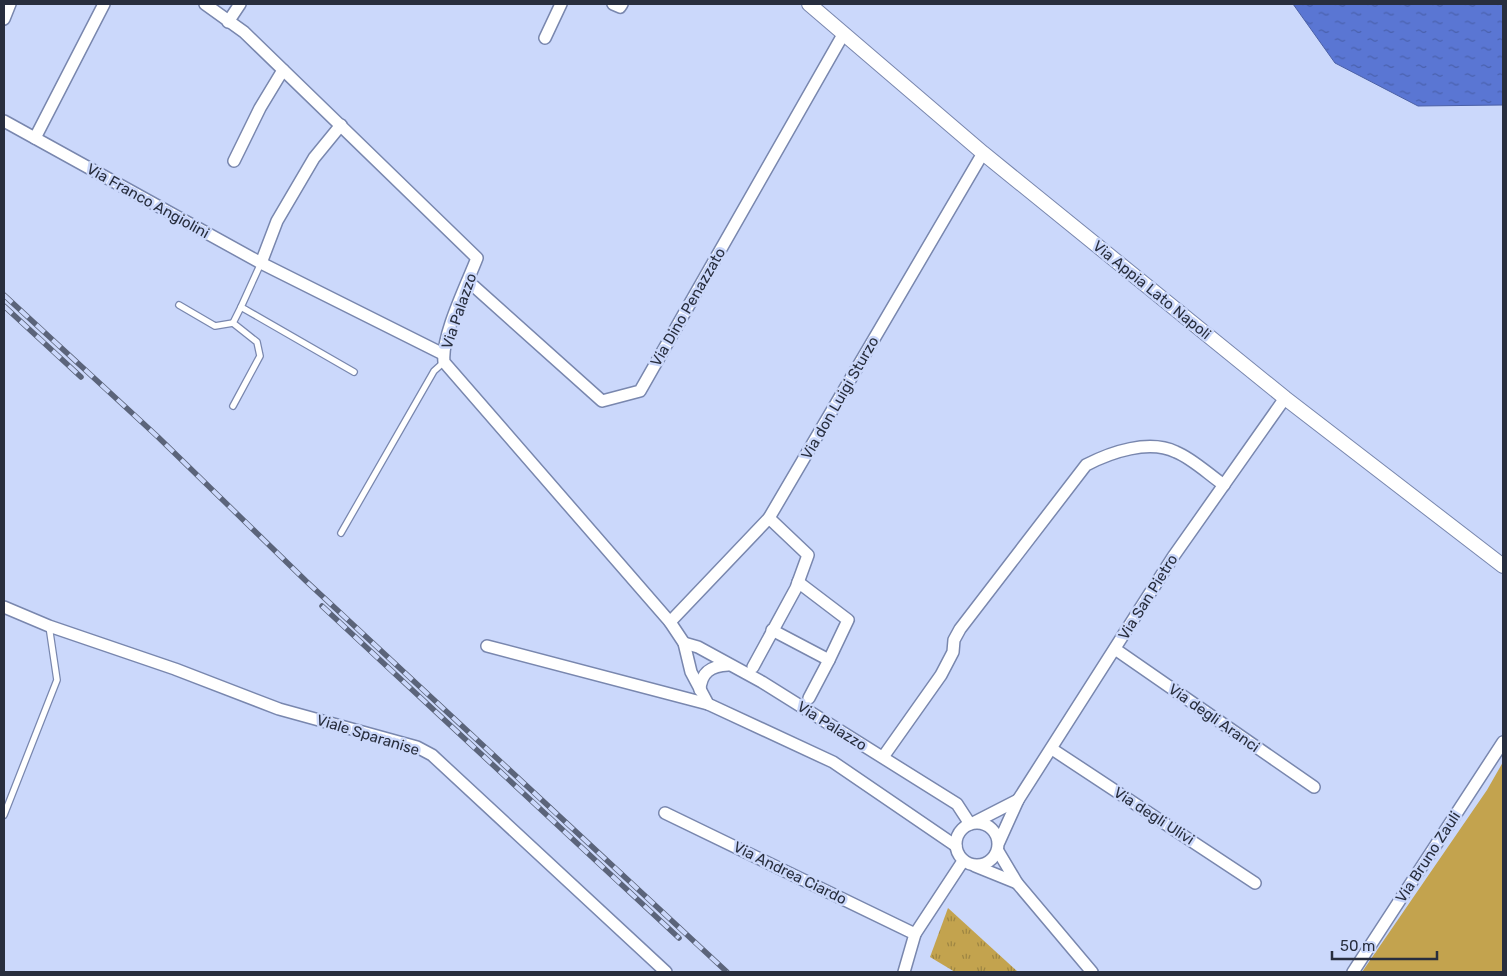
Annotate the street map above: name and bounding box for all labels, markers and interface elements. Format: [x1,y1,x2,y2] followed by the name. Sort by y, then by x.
[84,160,212,242] street label: Via Franco Angiolini
[1089,237,1215,343] street label: Via Appia Lato Napoli
[647,244,729,370] street label: Via Dino Penazzato
[438,271,480,351] street label: Via Palazzo
[797,333,883,463] street label: Via don Luigi Sturzo
[1115,551,1181,643] street label: Via San Pietro
[1165,680,1263,756] street label: Via degli Aranci
[794,697,870,755] street label: Via Palazzo
[314,711,422,759] street label: Viale Sparanise
[1110,783,1198,849] street label: Via degli Ulivi
[1392,808,1464,906] street label: Via Bruno Zauli
[730,838,850,908] street label: Via Andrea Ciardo
[1332,928,1437,960] scale bar
[1340,937,1375,955] text: 50 m

